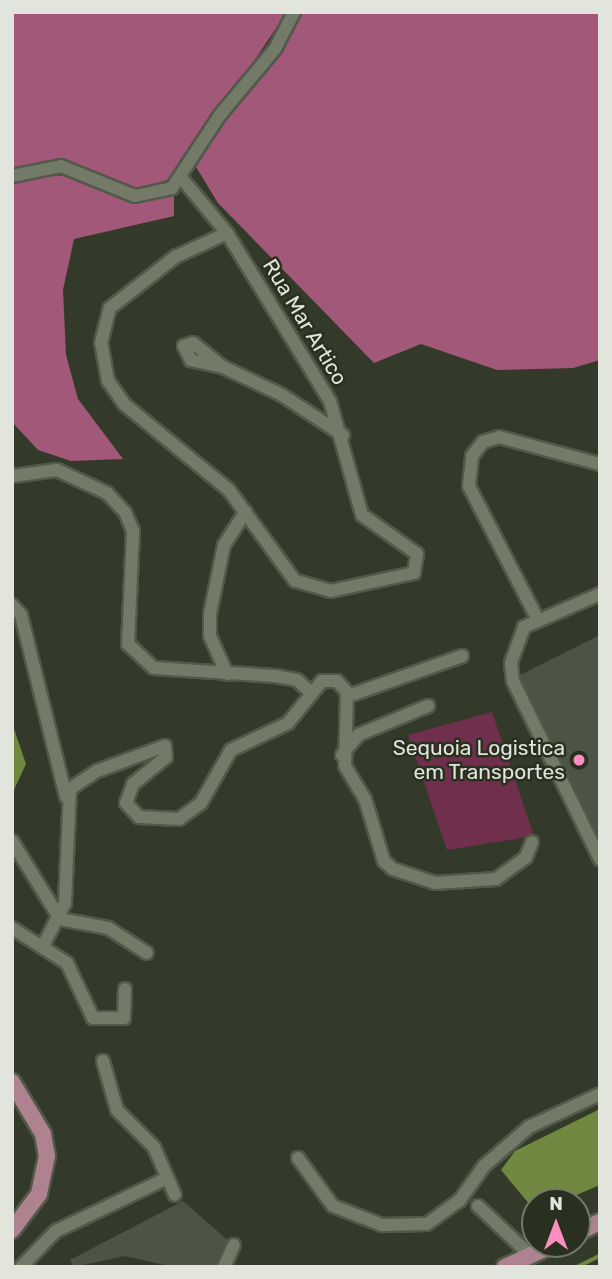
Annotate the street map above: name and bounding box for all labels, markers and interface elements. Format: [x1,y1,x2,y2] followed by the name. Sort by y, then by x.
[257,254,353,390] street label: Rua Mar Artico
[393,735,565,785] place label: Sequoia Logistica em Transportes
[571,752,587,768] marker: Sequoia Logistica em Transportes
[521,1188,591,1258] north arrow
[549,1192,563,1215] text: N

